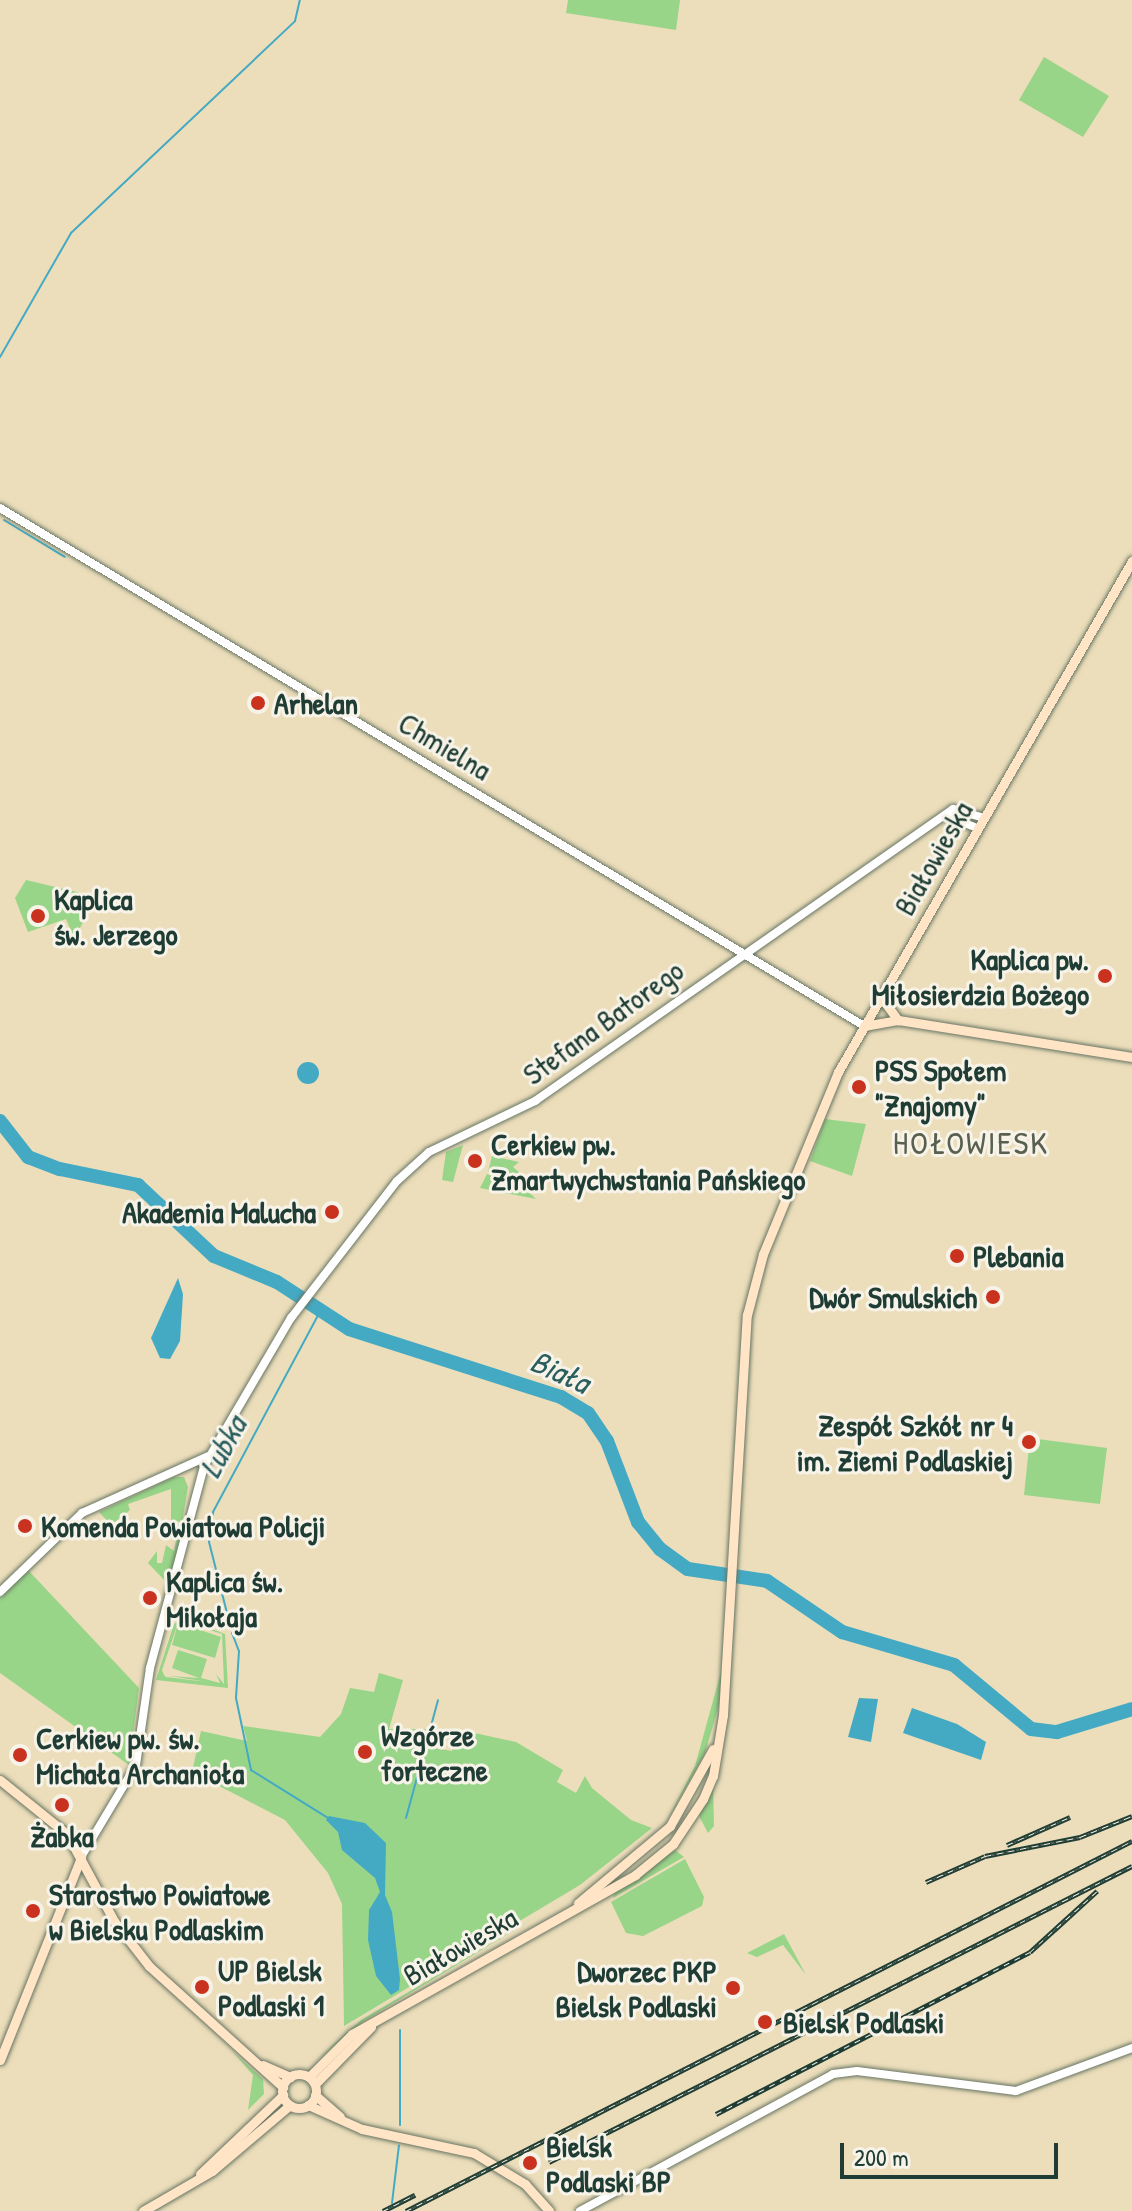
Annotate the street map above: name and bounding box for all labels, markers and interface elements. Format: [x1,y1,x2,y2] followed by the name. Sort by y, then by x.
[274,685,358,721] place label: Arhelan
[249,694,267,712] marker: Arhelan
[392,704,498,788] street label: Chmielna
[886,795,980,921] street label: Białowieska
[54,881,178,952] place label: Kaplica św. Jerzego
[29,907,47,925] marker: Kaplica św. Jerzego
[872,941,1089,1012] place label: Kaplica pw. Miłosierdzia Bożego
[516,952,690,1092] street label: Stefana Batorego
[1096,967,1114,985] marker: Kaplica pw. Miłosierdzia Bożego
[875,1052,1006,1122] place label: PSS Społem "Znajomy"
[850,1078,868,1096] marker: PSS Społem "Znajomy"
[893,1124,1049,1162] district label: HOŁOWIESK
[491,1126,805,1196] place label: Cerkiew pw. Zmartwychwstania Pańskiego
[466,1152,484,1170] marker: Cerkiew pw. Zmartwychwstania Pańskiego
[122,1194,316,1230] place label: Akademia Malucha
[323,1203,341,1221] marker: Akademia Malucha
[973,1238,1064,1274] place label: Plebania
[948,1247,966,1265] marker: Plebania
[809,1279,977,1315] place label: Dwór Smulskich
[984,1288,1002,1306] marker: Dwór Smulskich
[524,1342,596,1402] water label: Biała
[797,1407,1013,1478] place label: Zespół Szkół nr 4 im. Ziemi Podlaskiej
[191,1410,255,1484] water label: Lubka
[1020,1433,1038,1451] marker: Zespół Szkół nr 4 im. Ziemi Podlaskiej
[41,1508,326,1544] place label: Komenda Powiatowa Policji
[16,1517,34,1535] marker: Komenda Powiatowa Policji
[166,1563,283,1634] place label: Kaplica św. Mikołaja
[141,1589,159,1607] marker: Kaplica św. Mikołaja
[381,1717,488,1788] place label: Wzgórze forteczne
[36,1720,244,1790] place label: Cerkiew pw. św. Michała Archanioła
[356,1743,374,1761] marker: Wzgórze forteczne
[11,1746,29,1764] marker: Cerkiew pw. św. Michała Archanioła
[53,1796,71,1814] marker: Żabka
[30,1818,94,1854] place label: Żabka
[49,1876,270,1946] place label: Starostwo Powiatowe w Bielsku Podlaskim
[397,1899,523,1993] street label: Białowieska
[24,1902,42,1920] marker: Starostwo Powiatowe w Bielsku Podlaskim
[218,1952,324,2022] place label: UP Bielsk Podlaski 1
[556,1953,717,2024] place label: Dworzec PKP Bielsk Podlaski
[193,1978,211,1996] marker: UP Bielsk Podlaski 1
[724,1979,742,1997] marker: Dworzec PKP Bielsk Podlaski
[783,2004,944,2040] place label: Bielsk Podlaski
[754,2011,776,2033] marker: Bielsk Podlaski
[844,2127,1062,2177] scale bar
[546,2128,671,2198] place label: Bielsk Podlaski BP
[854,2141,909,2173] text: 200 m
[521,2154,539,2172] marker: Bielsk Podlaski BP

